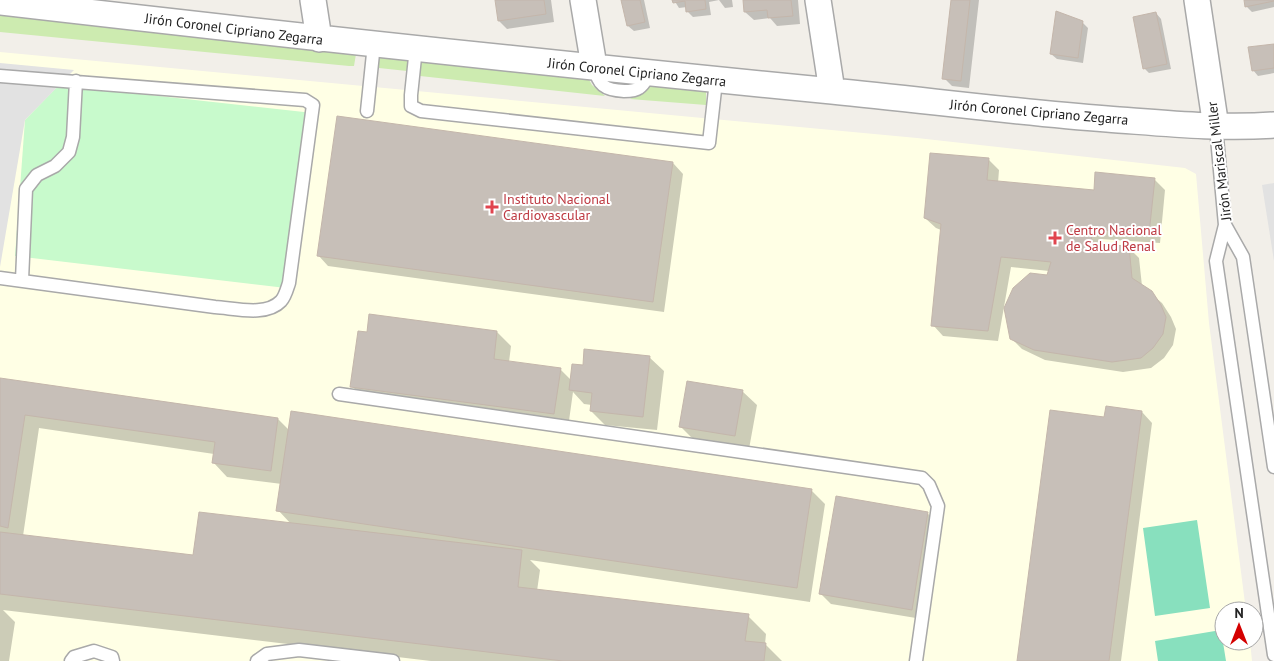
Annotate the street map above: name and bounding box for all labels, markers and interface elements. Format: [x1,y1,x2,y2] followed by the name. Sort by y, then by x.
[143,9,324,49] street label: Jirón Coronel Cipriano Zegarra
[546,54,727,90] street label: Jirón Coronel Cipriano Zegarra
[948,95,1129,129] street label: Jirón Coronel Cipriano Zegarra
[1203,100,1235,223] street label: Jirón Mariscal Miller
[503,190,610,224] place label: Instituto Nacional Cardiovascular
[485,200,499,214] marker: Instituto Nacional Cardiovascular
[1066,221,1162,255] place label: Centro Nacional de Salud Renal
[1048,231,1062,245] marker: Centro Nacional de Salud Renal
[1214,601,1264,651] north arrow
[1234,604,1244,622] text: N

